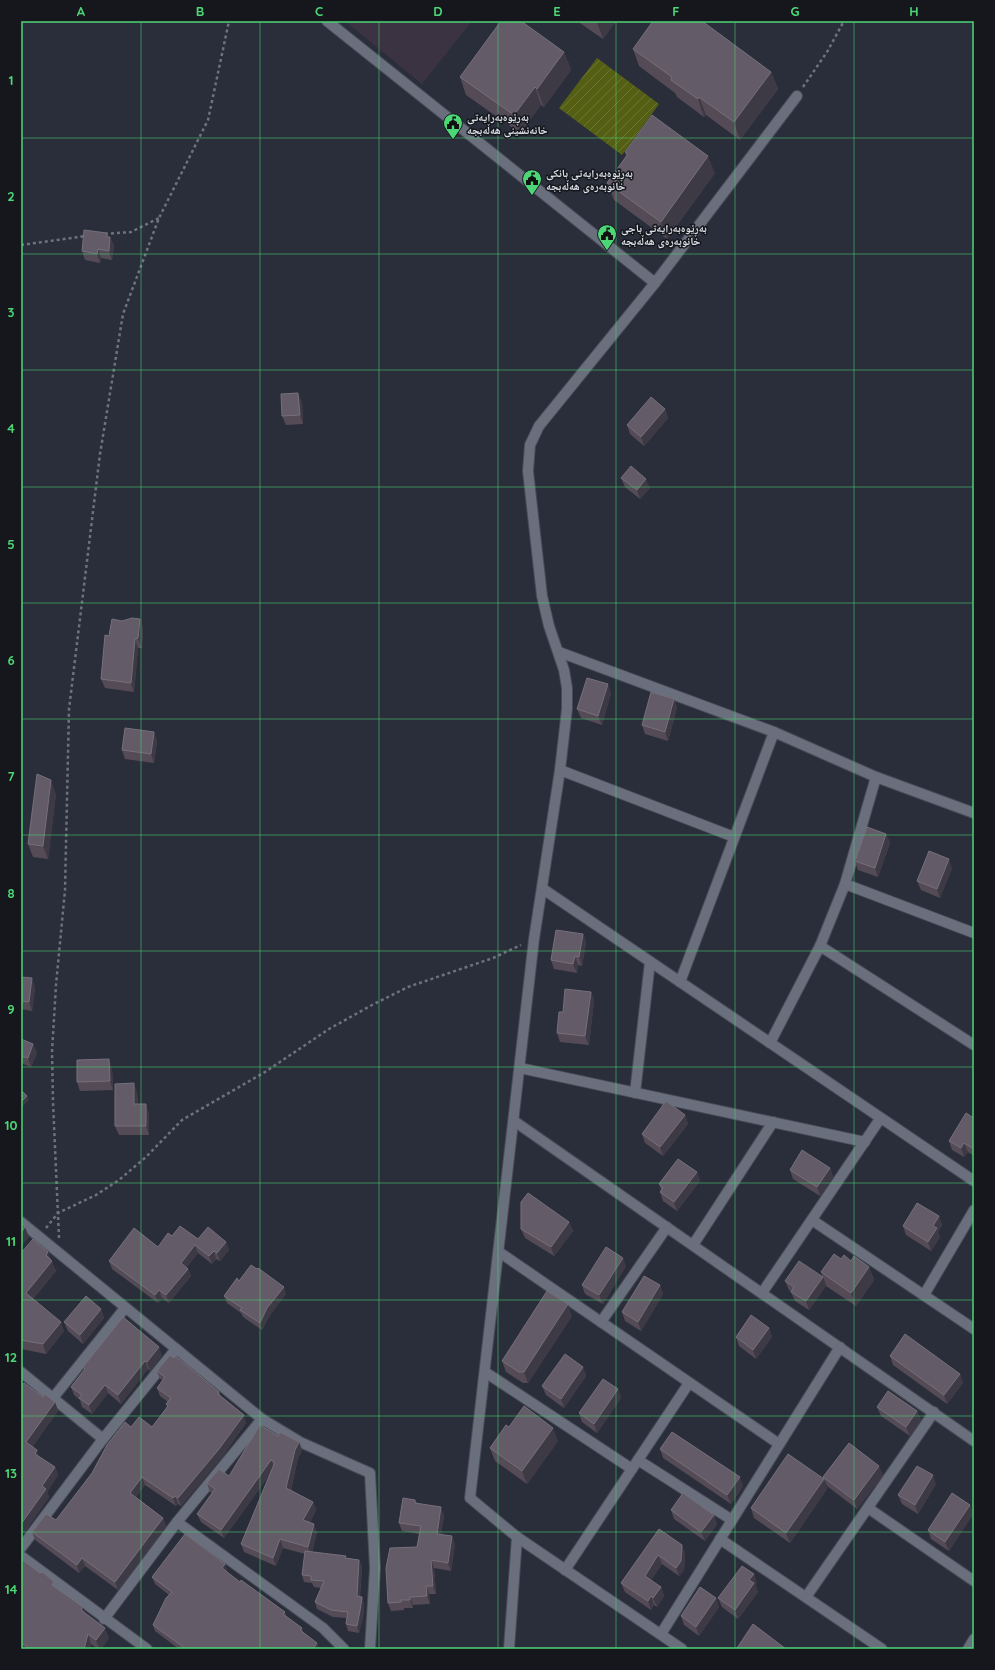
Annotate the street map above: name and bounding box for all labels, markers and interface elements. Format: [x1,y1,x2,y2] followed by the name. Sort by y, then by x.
[77,3,86,19] text: A
[196,3,204,19] text: B
[315,3,323,19] text: C
[433,3,443,19] text: D
[553,3,561,19] text: E
[672,3,680,19] text: F
[790,3,800,19] text: G
[909,3,919,19] text: H
[8,72,14,88] text: 1
[467,110,548,138] place label: بەڕێوەبەرایەتی خانەنشینی هەڵەبجە
[442,112,464,140] public building icon: بەڕێوەبەرایەتی خانەنشینی هەڵەبجە
[546,166,633,194] place label: بەڕێوەبەرایەتی بانکی خانوبەرەی هەڵەبجە
[521,168,543,196] public building icon: بەڕێوەبەرایەتی بانکی خانوبەرەی هەڵەبجە
[7,188,15,204] text: 2
[621,221,707,249] place label: بەڕێوەبەرایەتی باجی خانوبەرەی هەڵەبجە
[596,223,618,251] public building icon: بەڕێوەبەرایەتی باجی خانوبەرەی هەڵەبجە
[8,304,15,320] text: 3
[7,420,15,436] text: 4
[7,536,15,552] text: 5
[7,652,15,668] text: 6
[7,768,15,784] text: 7
[7,885,15,901] text: 8
[7,1001,15,1017] text: 9
[4,1117,18,1133] text: 10
[6,1233,16,1249] text: 11
[5,1349,17,1365] text: 12
[5,1465,17,1481] text: 13
[5,1581,18,1597] text: 14

